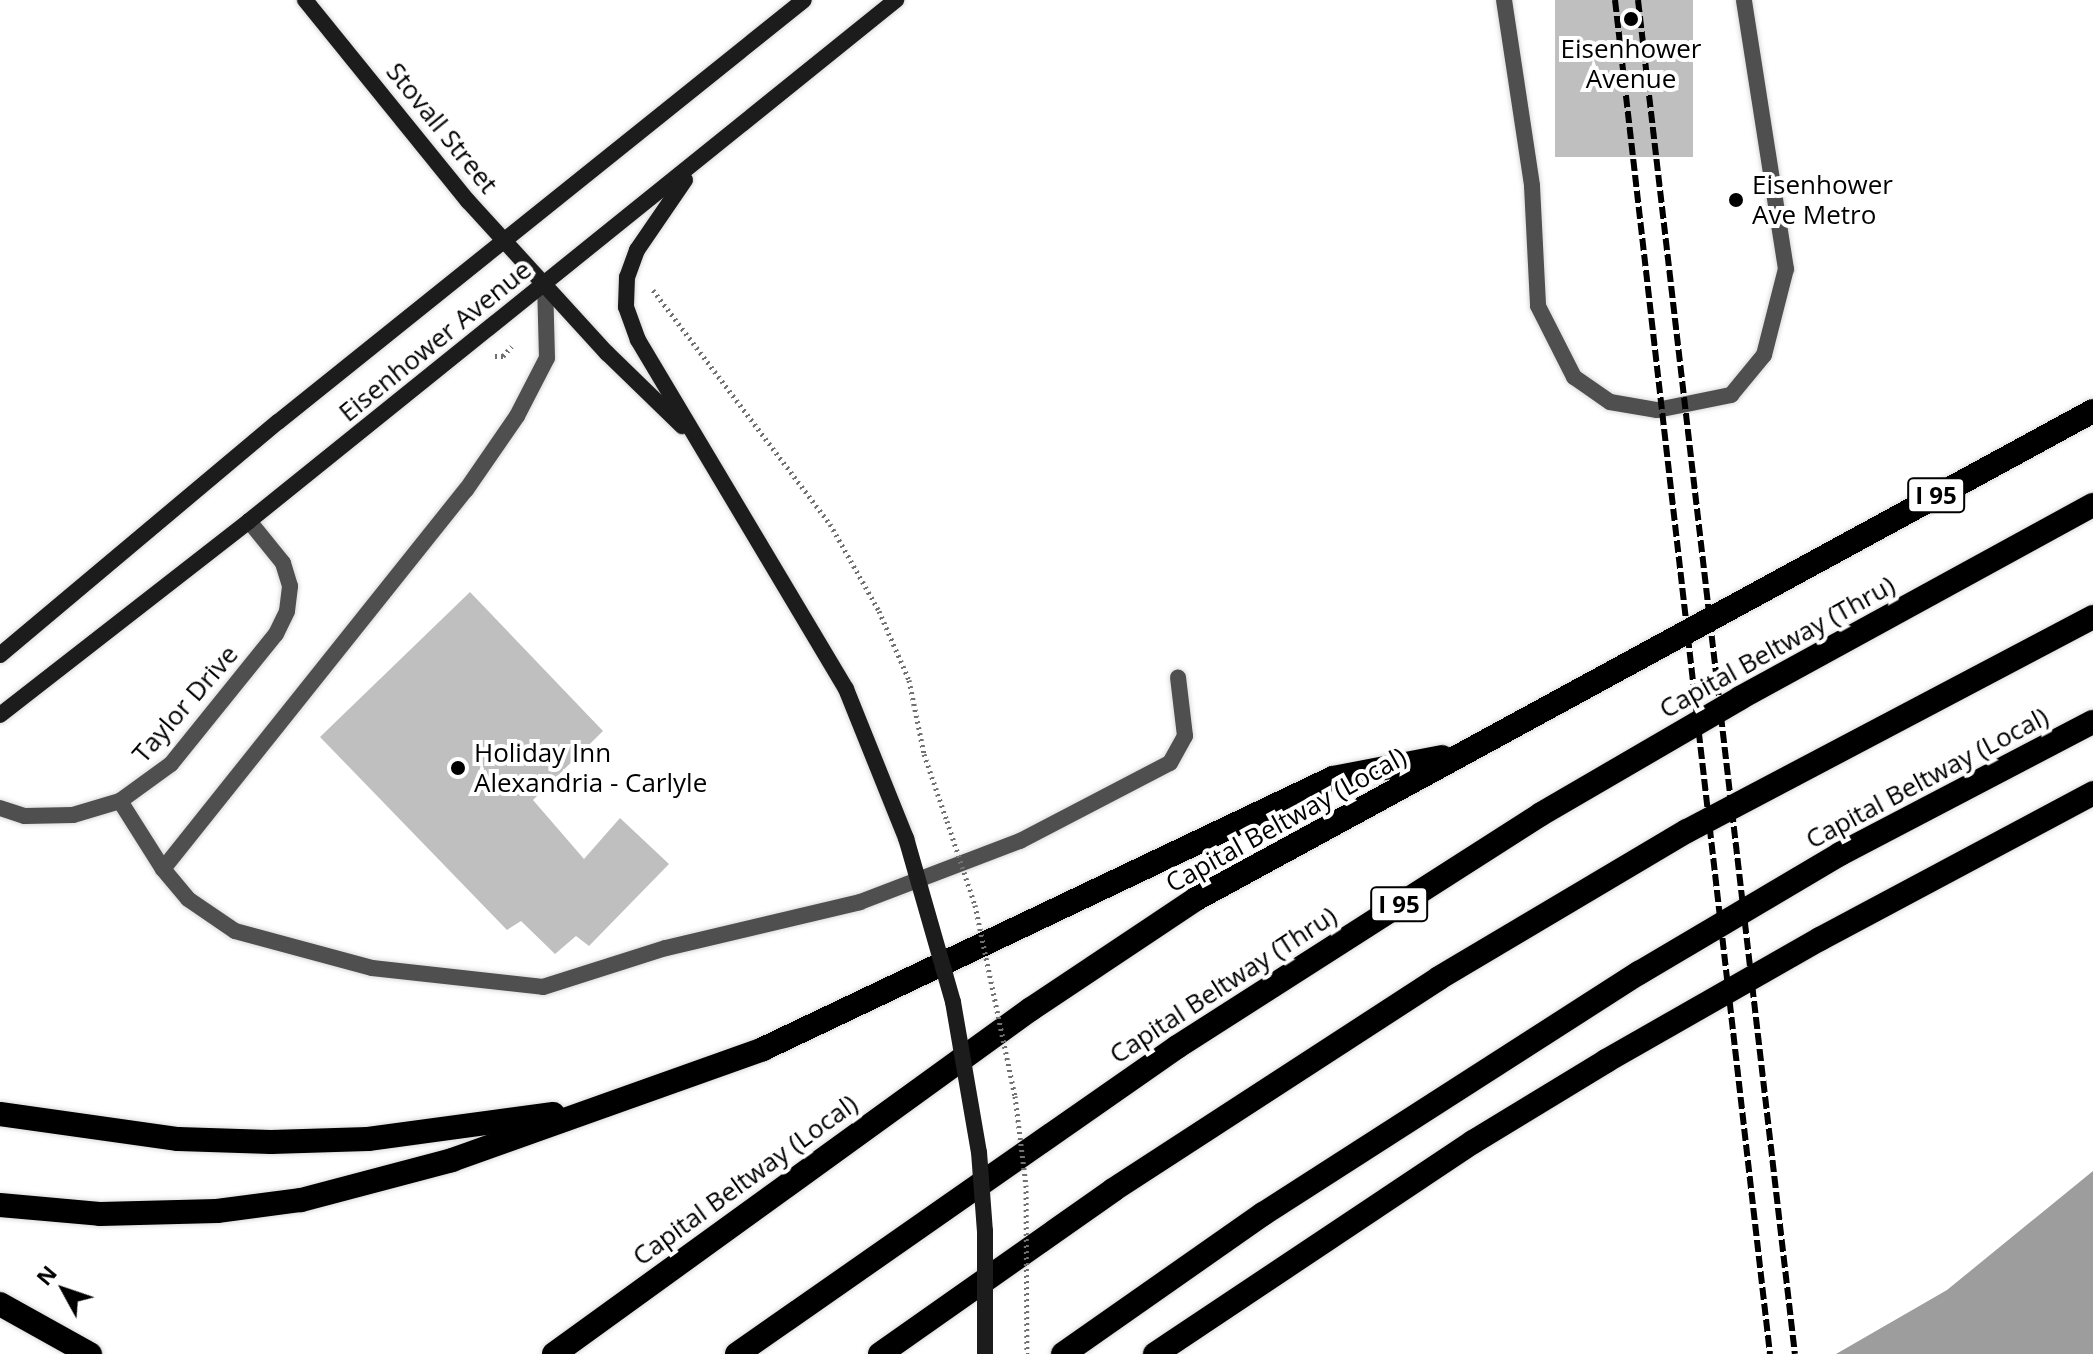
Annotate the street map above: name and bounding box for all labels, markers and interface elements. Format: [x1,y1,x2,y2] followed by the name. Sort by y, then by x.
[1620,8,1642,30] marker: Eisenhower Avenue
[1561,33,1701,94] place label: Eisenhower Avenue
[380,56,504,200] street label: Stovall Street
[1752,169,1893,230] place label: Eisenhower Ave Metro
[1727,191,1745,209] marker: Eisenhower Ave Metro
[333,254,537,428] street label: Eisenhower Avenue
[1906,475,1966,515] road number: I 95
[1654,569,1900,725] street label: Capital Beltway (Thru)
[126,639,244,769] street label: Taylor Drive
[1801,701,2053,855] street label: Capital Beltway (Local)
[474,737,707,798] place label: Holiday Inn Alexandria - Carlyle
[1160,741,1412,899] street label: Capital Beltway (Local)
[449,759,467,777] marker: Holiday Inn Alexandria - Carlyle
[1369,884,1429,924] road number: I 95
[1104,900,1342,1070] street label: Capital Beltway (Thru)
[627,1088,863,1272] street label: Capital Beltway (Local)
[24,1250,104,1330] north arrow
[28,1258,63,1291] text: N

